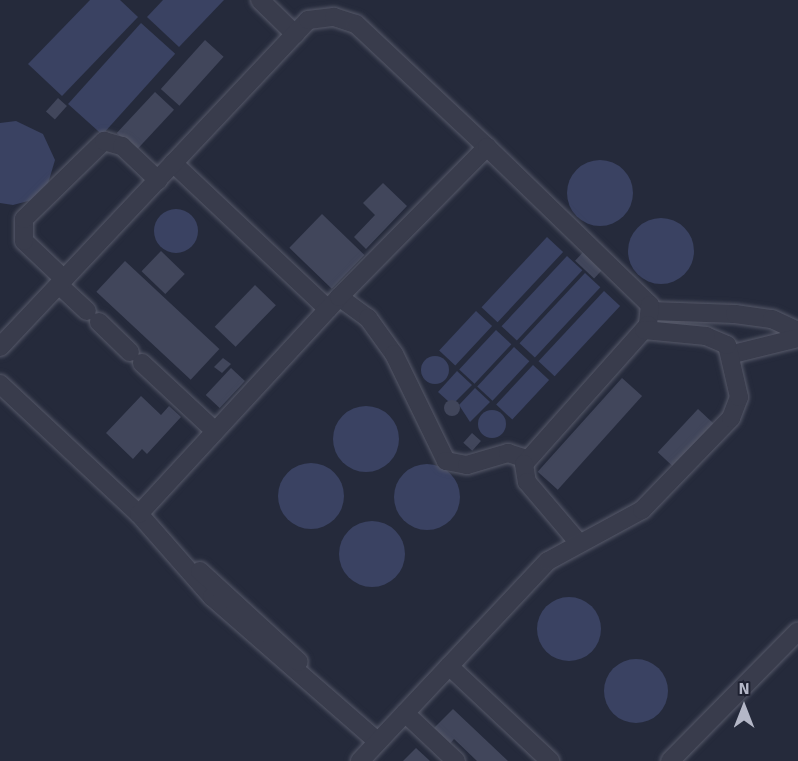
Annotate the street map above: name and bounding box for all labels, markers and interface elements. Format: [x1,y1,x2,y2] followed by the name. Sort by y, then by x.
[714,677,774,737] north arrow
[738,679,750,699] text: N

